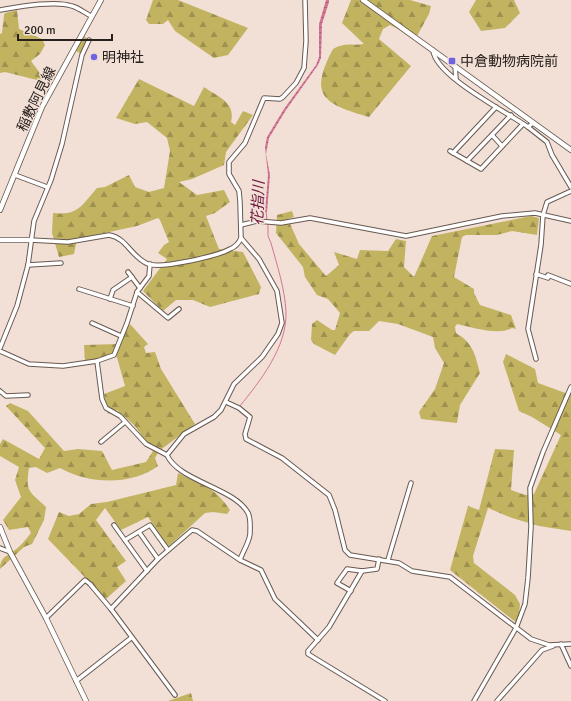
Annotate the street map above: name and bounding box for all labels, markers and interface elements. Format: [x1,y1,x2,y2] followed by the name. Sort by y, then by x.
[18,16,112,42] scale bar
[24,23,56,38] text: 200 m
[102,49,144,66] place label: 明神社
[89,52,99,62] marker: 明神社
[460,53,558,70] place label: 中倉動物病院前
[447,56,457,66] marker: 中倉動物病院前
[13,64,59,134] street label: 稲敷阿見線
[248,178,268,226] water label: 花指川

